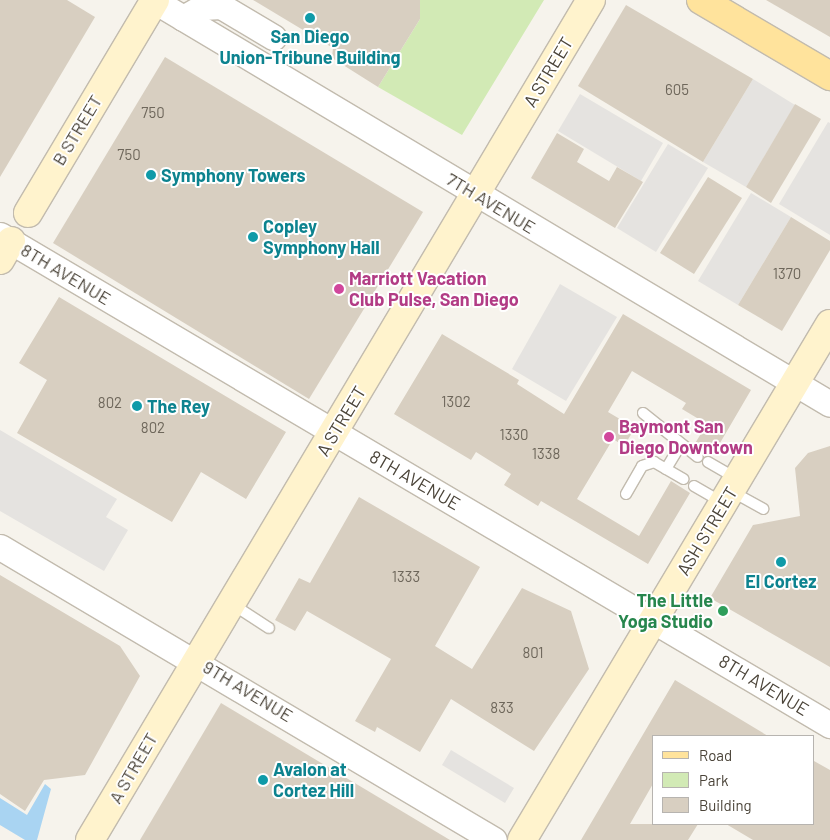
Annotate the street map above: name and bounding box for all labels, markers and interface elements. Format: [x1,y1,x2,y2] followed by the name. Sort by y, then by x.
[304,12,316,24] marker: San Diego Union-Tribune Building
[219,26,401,68] place label: San Diego Union-Tribune Building
[519,33,577,111] street label: A STREET
[665,81,689,99] house number: 605
[48,91,106,169] street label: B STREET
[141,104,165,122] house number: 750
[117,146,141,164] house number: 750
[161,164,306,186] place label: Symphony Towers
[443,168,539,238] street label: 7TH AVENUE
[145,169,157,181] marker: Symphony Towers
[263,216,380,258] place label: Copley Symphony Hall
[247,231,259,243] marker: Copley Symphony Hall
[17,239,115,309] street label: 8TH AVENUE
[773,265,801,283] house number: 1370
[349,268,519,310] place label: Marriott Vacation Club Pulse, San Diego
[333,283,345,295] marker: Marriott Vacation Club Pulse, San Diego
[312,382,370,460] street label: A STREET
[441,393,471,411] house number: 1302
[98,394,122,412] house number: 802
[147,395,210,417] place label: The Rey
[131,400,143,412] marker: The Rey
[619,416,753,458] place label: Baymont San Diego Downtown
[141,419,165,437] house number: 802
[499,426,529,444] house number: 1330
[603,431,615,443] marker: Baymont San Diego Downtown
[366,445,464,515] street label: 8TH AVENUE
[532,445,560,463] house number: 1338
[672,483,742,579] street label: ASH STREET
[775,556,787,568] marker: El Cortez
[392,568,420,586] house number: 1333
[745,570,817,592] place label: El Cortez
[618,590,713,632] place label: The Little Yoga Studio
[717,605,729,617] marker: The Little Yoga Studio
[522,644,544,662] house number: 801
[715,650,813,720] street label: 8TH AVENUE
[199,656,297,726] street label: 9TH AVENUE
[490,699,514,717] house number: 833
[104,729,162,807] street label: A STREET
[652,735,815,825] legend
[699,746,732,764] text: Road
[273,759,354,802] place label: Avalon at Cortez Hill
[699,771,728,789] text: Park
[257,774,269,786] marker: Avalon at Cortez Hill
[699,796,752,814] text: Building

